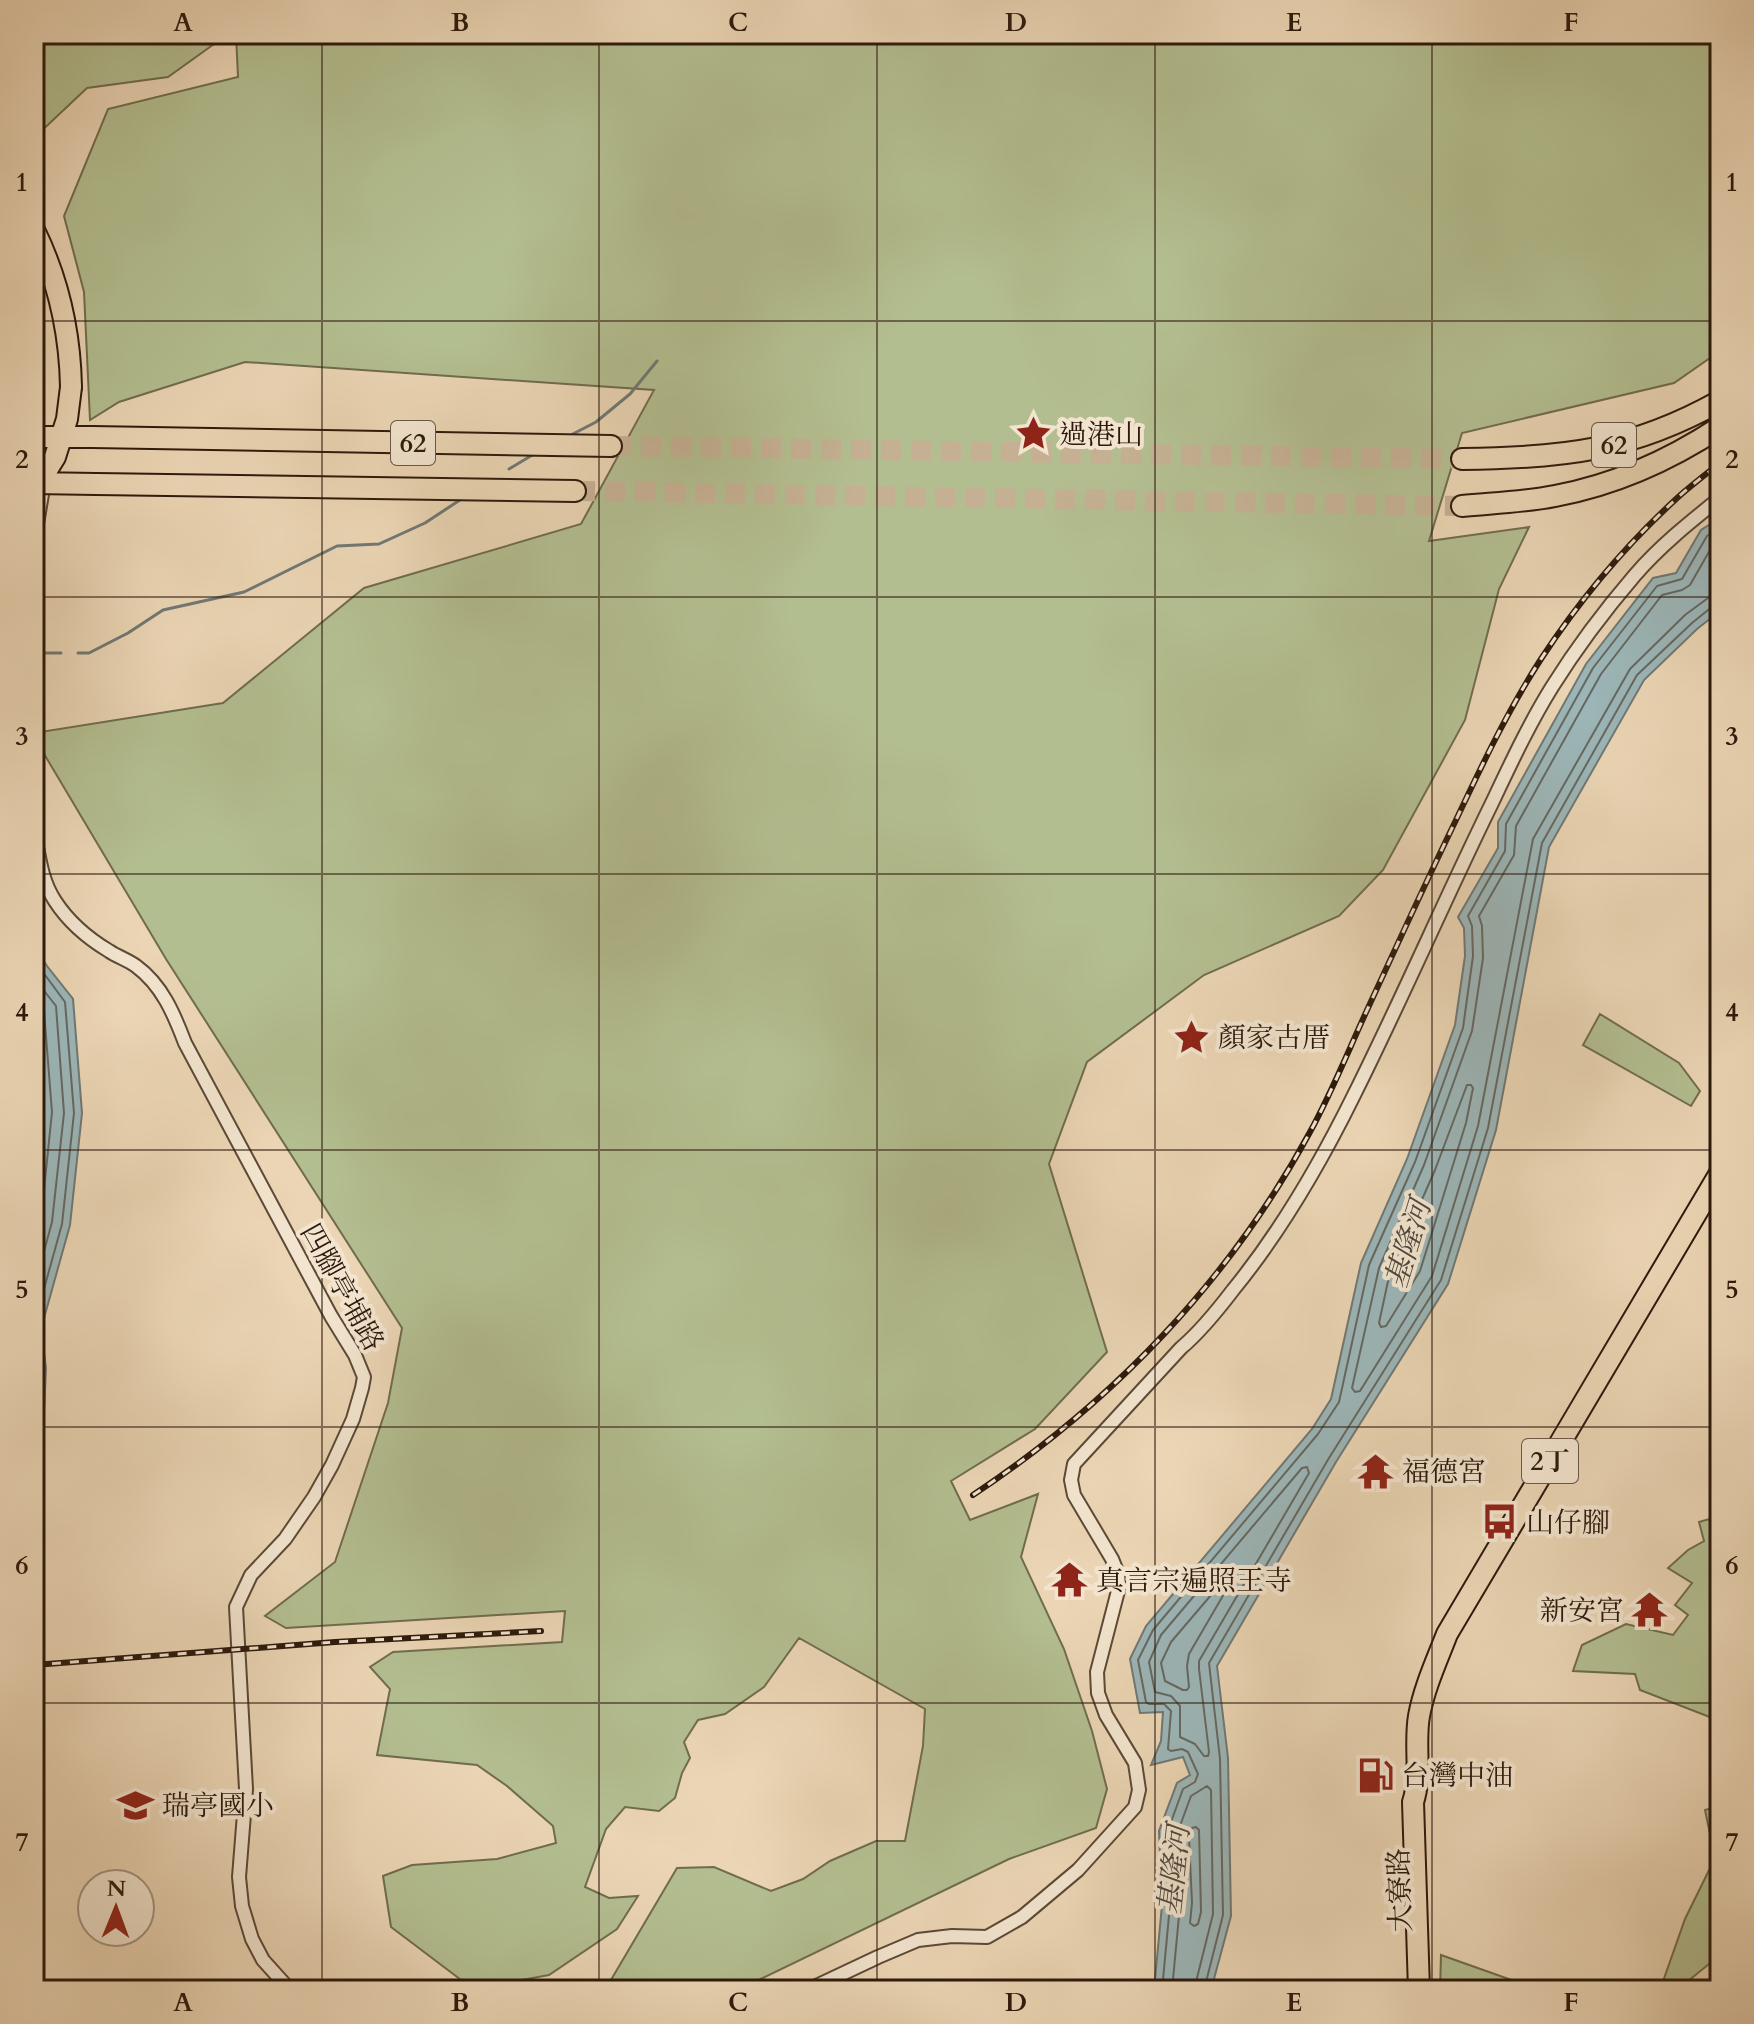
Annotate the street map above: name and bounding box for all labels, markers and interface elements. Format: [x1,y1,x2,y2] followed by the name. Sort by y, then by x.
[173,5,193,40] text: A
[451,5,469,40] text: B
[728,5,748,40] text: C
[1005,5,1027,40] text: D
[1286,5,1302,40] text: E
[1563,5,1579,40] text: F
[15,165,29,200] text: 1
[1725,165,1739,200] text: 1
[1014,415,1052,453] place icon: 過港山
[1059,416,1143,454] place label: 過港山
[391,421,435,465] road number: 62
[1592,423,1636,467] road number: 62
[15,442,29,477] text: 2
[1725,442,1739,477] text: 2
[15,719,29,754] text: 3
[1725,719,1739,754] text: 3
[15,995,29,1030] text: 4
[1725,995,1739,1030] text: 4
[1173,1018,1211,1056] place icon: 顏家古厝
[1218,1019,1330,1057] place label: 顏家古厝
[1376,1190,1443,1293] water label: 基隆河
[292,1217,393,1358] street label: 四腳亭埔路
[15,1272,29,1307] text: 5
[1725,1272,1739,1307] text: 5
[1522,1439,1578,1483] road number: 2丁
[1357,1452,1395,1490] temple icon: 福德宮
[1402,1453,1486,1491] place label: 福德宮
[1481,1503,1519,1541] bus stop icon: 山仔腳
[1526,1504,1610,1542] place label: 山仔腳
[15,1548,29,1583] text: 6
[1725,1548,1739,1583] text: 6
[1051,1561,1089,1599] temple icon: 真言宗遍照王寺
[1096,1562,1292,1600] place label: 真言宗遍照王寺
[1631,1591,1669,1629] temple icon: 新安宮
[1540,1592,1624,1630] place label: 新安宮
[1356,1756,1394,1794] fuel station icon: 台灣中油
[1401,1757,1513,1795] place label: 台灣中油
[117,1786,155,1824] school or university icon: 瑞亭國小
[162,1787,274,1825] place label: 瑞亭國小
[1149,1818,1200,1917] water label: 基隆河
[15,1825,29,1860] text: 7
[1725,1825,1739,1860] text: 7
[1380,1847,1420,1933] street label: 大寮路
[76,1868,156,1948] north arrow
[107,1874,126,1904] text: N
[173,1985,193,2020] text: A
[451,1985,469,2020] text: B
[728,1985,748,2020] text: C
[1005,1985,1027,2020] text: D
[1286,1985,1302,2020] text: E
[1563,1985,1579,2020] text: F

